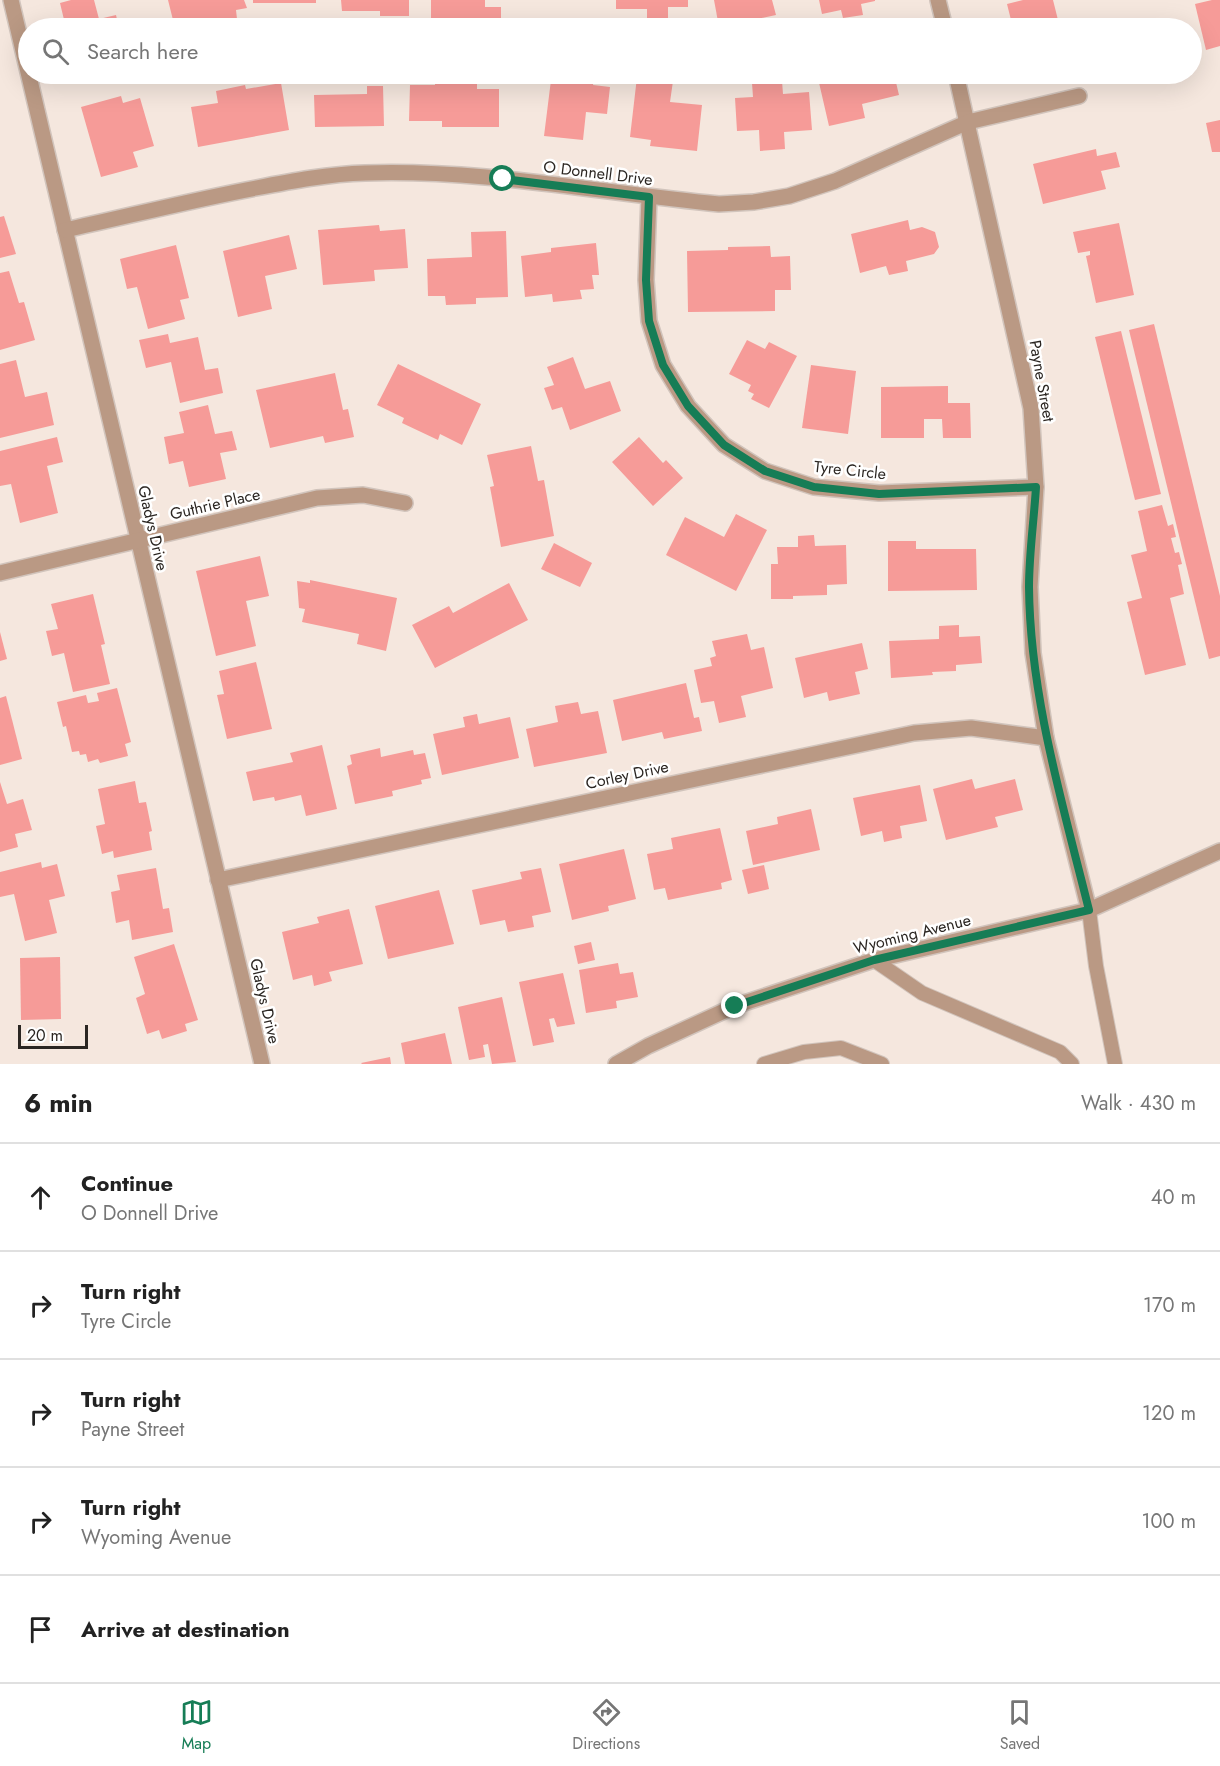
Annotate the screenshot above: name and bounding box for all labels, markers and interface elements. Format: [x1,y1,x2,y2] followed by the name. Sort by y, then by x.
[18,18,1202,84] search box
[39,35,72,68] icon: search
[87,35,198,67] text: Search here
[542,155,654,191] street label: O Donnell Drive
[489,165,515,191] route start
[1024,338,1061,424] street label: Payne Street
[813,455,887,485] street label: Tyre Circle
[168,482,262,526] street label: Guthrie Place
[132,483,174,573] street label: Gladys Drive
[583,755,671,795] street label: Corley Drive
[851,908,973,960] street label: Wyoming Avenue
[244,956,286,1046] street label: Gladys Drive
[721,992,747,1018] route end
[18,1022,88,1050] scale bar
[27,1024,63,1047] text: 20 m
[24,1084,93,1122] text: 6 min
[1081,1089,1196,1118] text: Walk · 430 m
[81,1167,173,1199] text: Continue
[24,1181,57,1214] icon: ahead
[1151,1183,1196,1212] text: 40 m
[81,1199,218,1228] text: O Donnell Drive
[81,1275,181,1307] text: Turn right
[24,1289,57,1322] icon: right
[1143,1291,1196,1320] text: 170 m
[81,1307,171,1336] text: Tyre Circle
[81,1383,181,1415] text: Turn right
[24,1397,57,1430] icon: right
[1142,1399,1196,1428] text: 120 m
[81,1415,184,1444] text: Payne Street
[81,1491,181,1523] text: Turn right
[24,1505,57,1538] icon: right
[1141,1507,1196,1536] text: 100 m
[81,1523,231,1552] text: Wyoming Avenue
[24,1613,57,1646] icon: arrive
[81,1613,290,1645] text: Arrive at destination
[180,1696,213,1755] tab: Map
[572,1696,640,1755] tab: Directions
[1000,1696,1040,1755] tab: Saved

